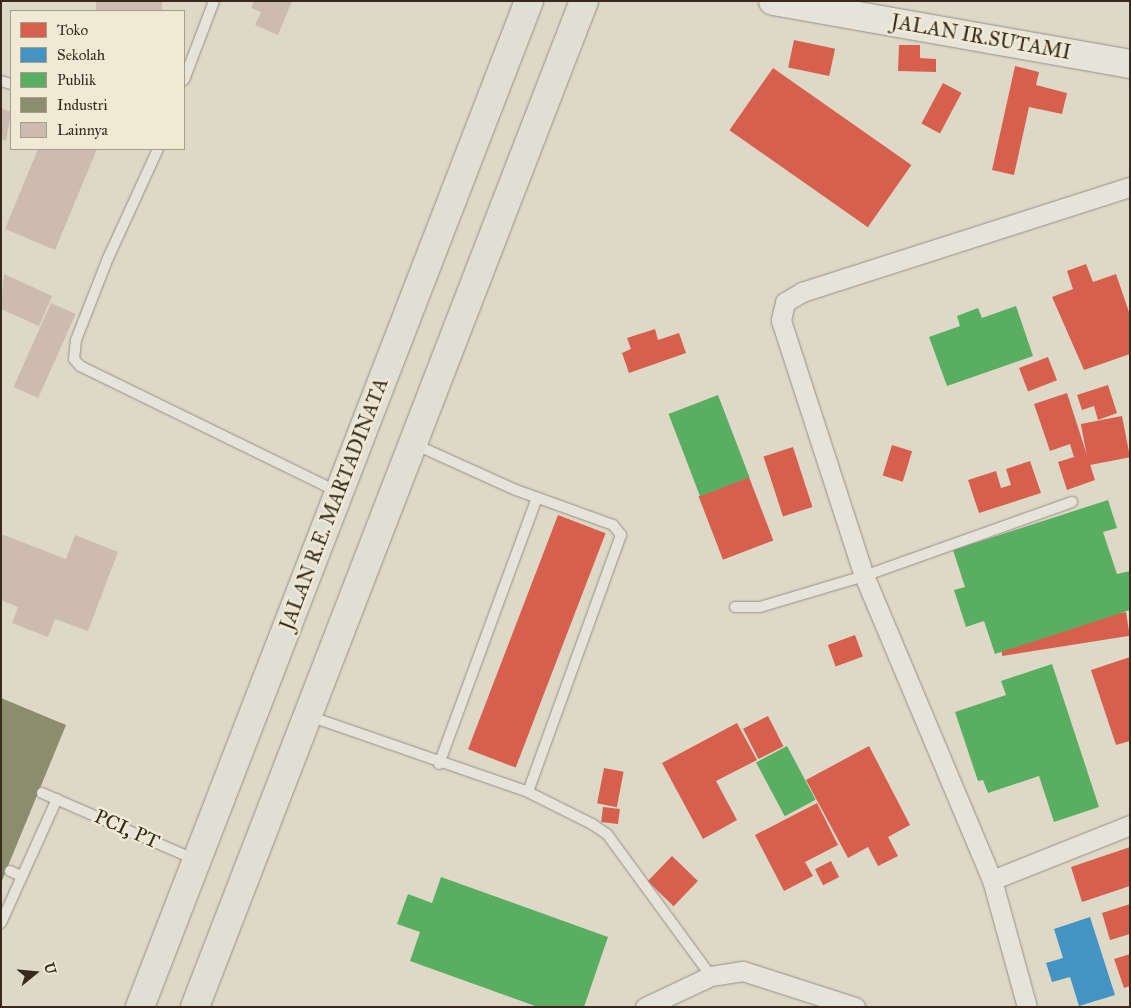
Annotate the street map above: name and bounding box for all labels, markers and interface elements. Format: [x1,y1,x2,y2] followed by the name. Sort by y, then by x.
[889,9,1073,65] street label: JALAN IR.SUTAMI
[10,10,185,150] legend
[57,21,88,39] text: Toko
[57,46,105,64] text: Sekolah
[57,71,96,89] text: Publik
[57,96,108,114] text: Industri
[57,121,108,139] text: Lainnya
[275,374,393,634] street label: JALAN R.E. MARTADINATA
[91,804,163,854] street label: PCI, PT
[10,948,60,998] north arrow
[40,961,60,976] text: U

